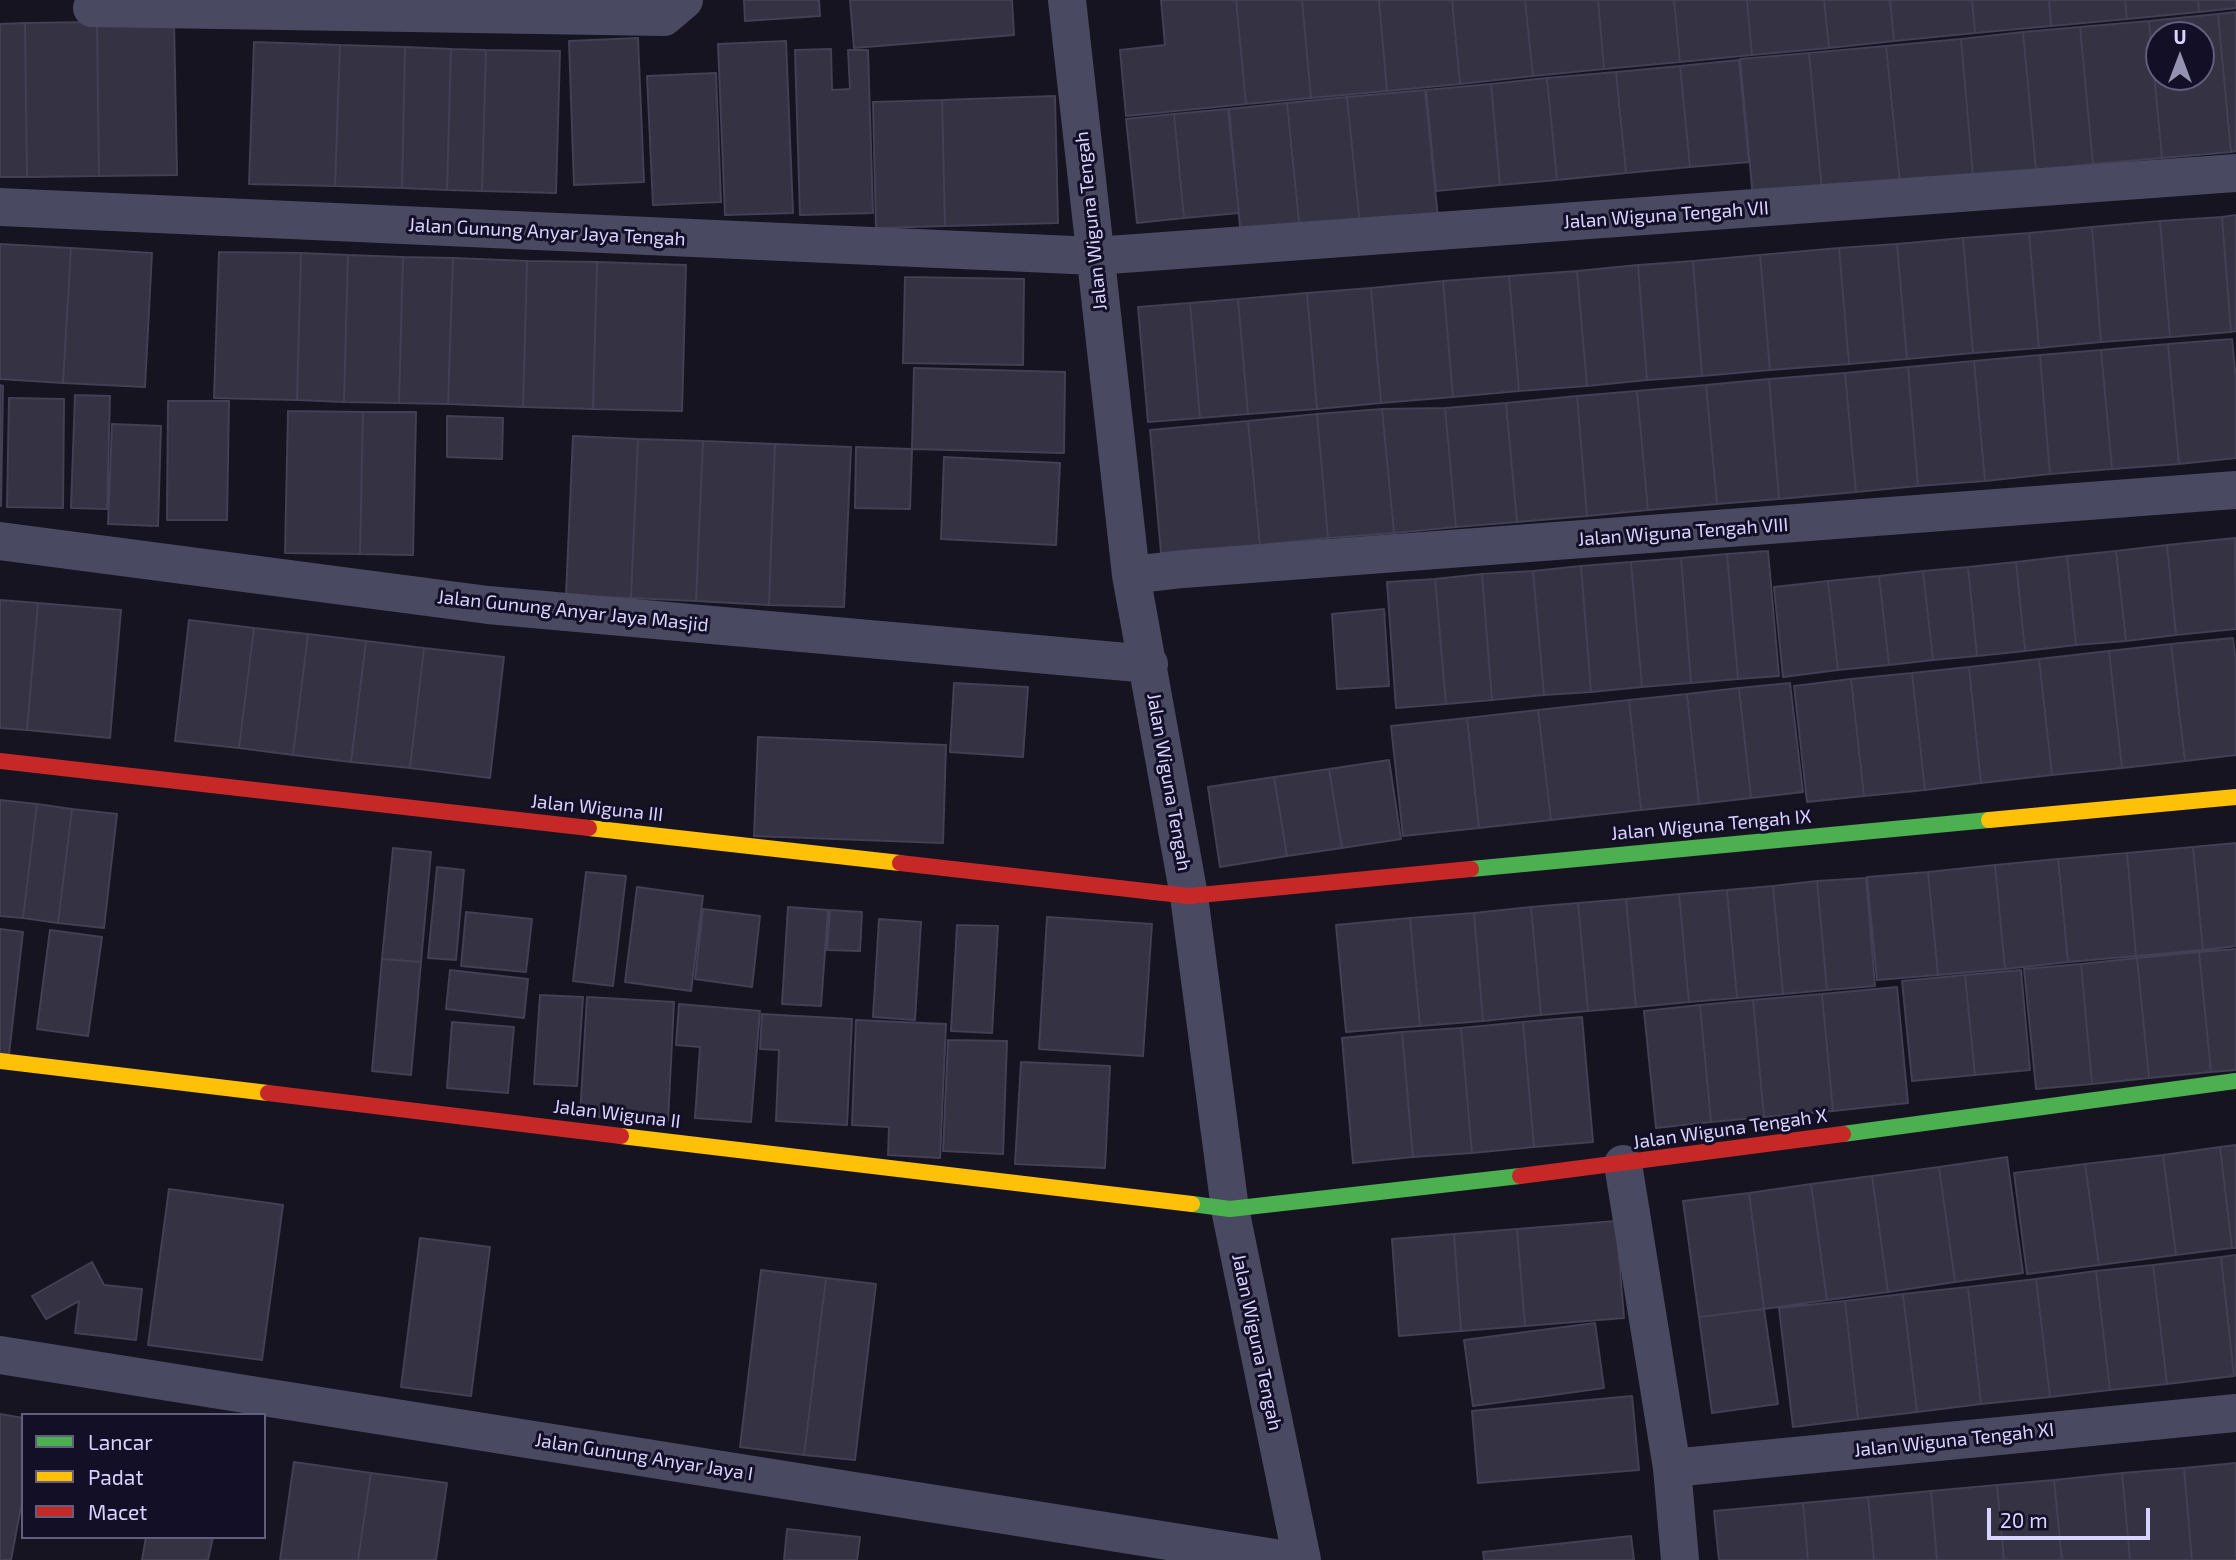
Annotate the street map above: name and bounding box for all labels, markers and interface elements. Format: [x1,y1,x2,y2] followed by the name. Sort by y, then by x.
[2145,21,2215,91] north arrow
[2173,25,2187,48] text: U
[1070,130,1112,312] street label: Jalan Wiguna Tengah
[1562,196,1770,234] street label: Jalan Wiguna Tengah VII
[408,213,686,251] street label: Jalan Gunung Anyar Jaya Tengah
[1577,513,1789,551] street label: Jalan Wiguna Tengah VIII
[436,585,710,637] street label: Jalan Gunung Anyar Jaya Masjid
[1142,691,1196,873] street label: Jalan Wiguna Tengah
[530,790,664,826] street label: Jalan Wiguna III
[1610,805,1812,845] street label: Jalan Wiguna Tengah IX
[552,1095,682,1133] street label: Jalan Wiguna II
[1631,1104,1829,1154] street label: Jalan Wiguna Tengah X
[1227,1251,1287,1433] street label: Jalan Wiguna Tengah
[21,1413,266,1539] legend
[1853,1418,2055,1462] street label: Jalan Wiguna Tengah XI
[88,1429,153,1454] text: Lancar
[533,1429,755,1485] street label: Jalan Gunung Anyar Jaya I
[88,1464,143,1489] text: Padat
[1991,1494,2154,1538] scale bar
[88,1499,147,1524] text: Macet
[2000,1507,2048,1532] text: 20 m

